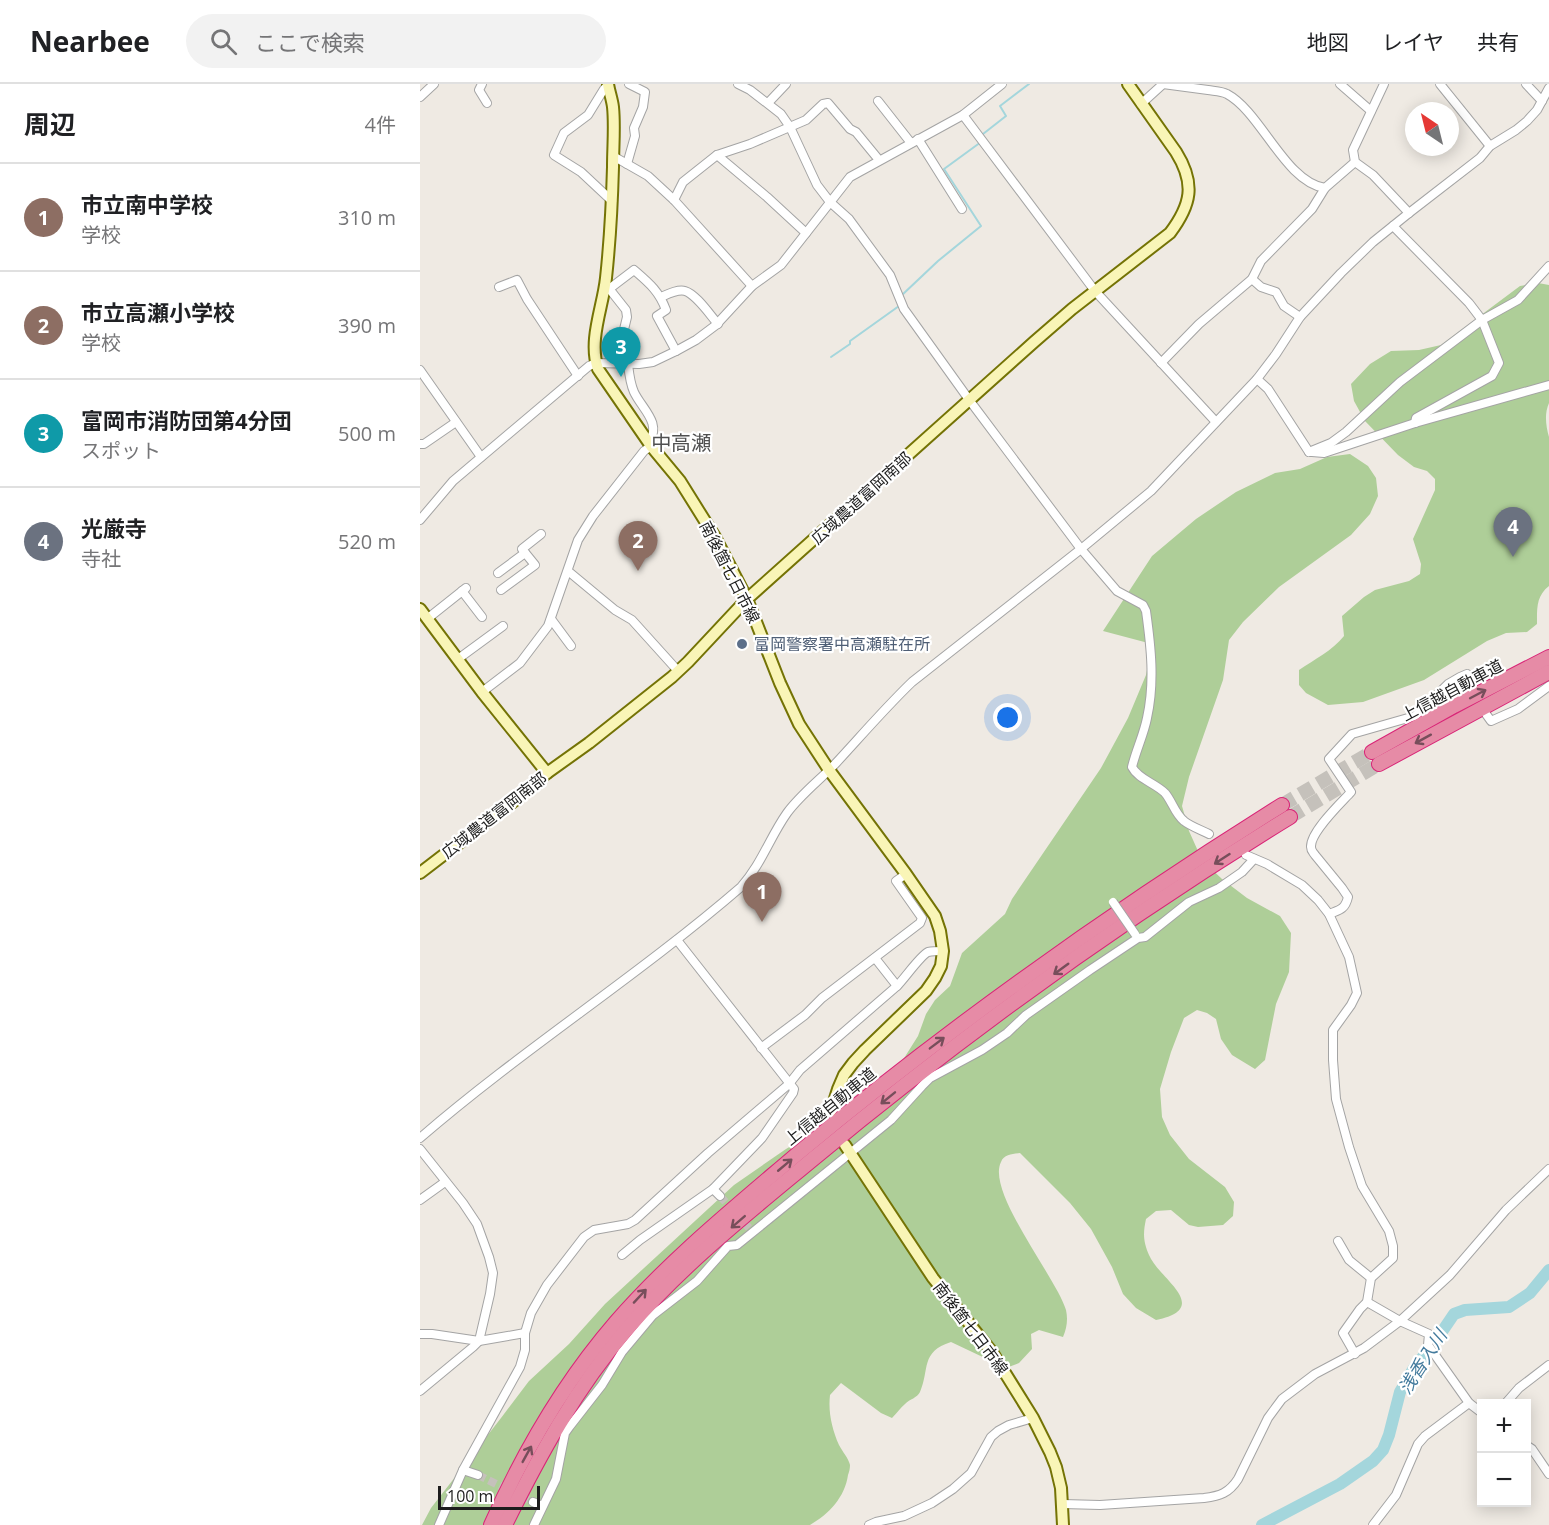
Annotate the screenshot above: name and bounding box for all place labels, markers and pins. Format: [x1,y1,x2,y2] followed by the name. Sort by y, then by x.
[602,328,640,377] pin: 3
[1494,508,1532,557] pin: 4
[618,522,658,571] pin: 2
[754,633,930,655] place label: 富岡警察署中高瀬駐在所
[735,637,749,651] marker: 富岡警察署中高瀬駐在所
[742,872,782,922] pin: 1

